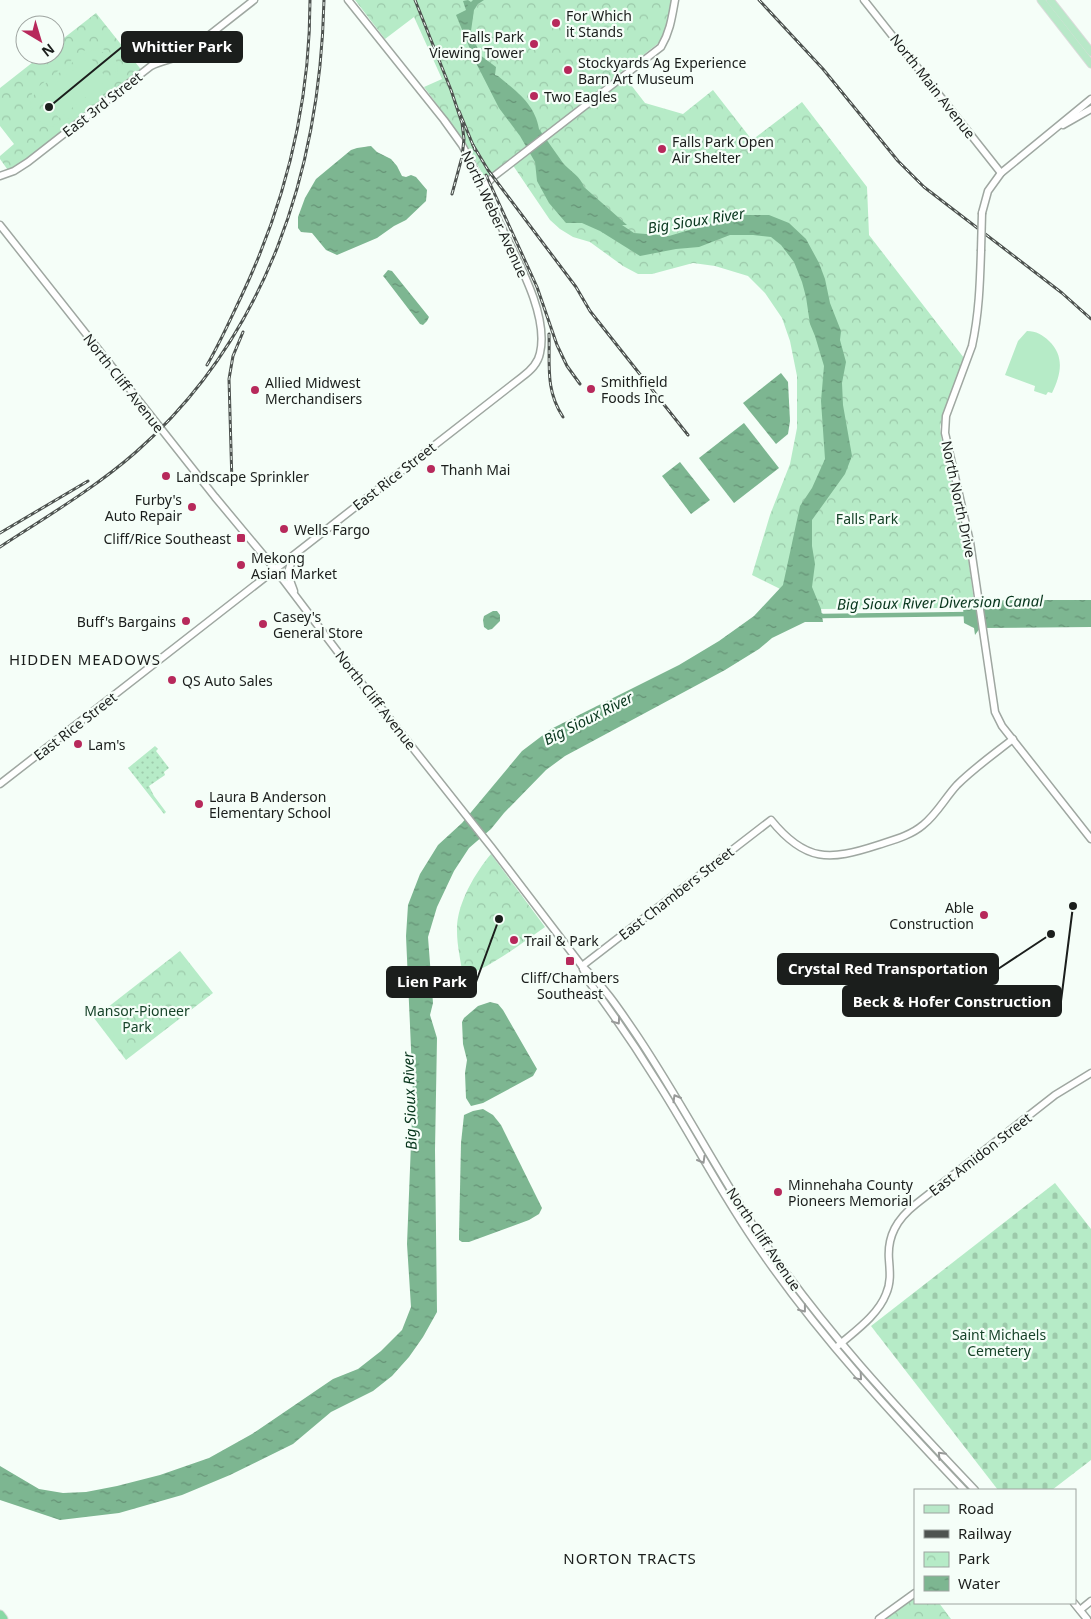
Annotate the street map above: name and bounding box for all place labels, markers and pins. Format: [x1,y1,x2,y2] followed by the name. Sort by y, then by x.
[566,6,632,41] place label: For Which it Stands
[550,17,562,29] marker: For Which it Stands
[429,27,525,62] place label: Falls Park Viewing Tower
[122,32,242,62] callout: Whittier Park
[528,38,540,50] marker: Falls Park Viewing Tower
[578,53,746,88] place label: Stockyards Ag Experience Barn Art Museum
[562,64,574,76] marker: Stockyards Ag Experience Barn Art Museum
[544,87,617,106] place label: Two Eagles
[528,90,540,102] marker: Two Eagles
[672,132,774,167] place label: Falls Park Open Air Shelter
[656,143,668,155] marker: Falls Park Open Air Shelter
[601,372,668,407] place label: Smithfield Foods Inc
[265,373,363,408] place label: Allied Midwest Merchandisers
[585,383,597,395] marker: Smithfield Foods Inc
[249,384,261,396] marker: Allied Midwest Merchandisers
[441,460,510,479] place label: Thanh Mai
[425,463,437,475] marker: Thanh Mai
[176,467,309,486] place label: Landscape Sprinkler
[160,470,172,482] marker: Landscape Sprinkler
[105,490,182,525] place label: Furby's Auto Repair
[186,501,198,513] marker: Furby's Auto Repair
[294,520,370,539] place label: Wells Fargo
[278,523,290,535] marker: Wells Fargo
[103,529,231,548] place label: Cliff/Rice Southeast
[235,532,247,544] marker: Cliff/Rice Southeast
[251,548,337,583] place label: Mekong Asian Market
[235,559,247,571] marker: Mekong Asian Market
[273,607,363,642] place label: Casey's General Store
[77,612,176,631] place label: Buff's Bargains
[180,615,192,627] marker: Buff's Bargains
[257,618,269,630] marker: Casey's General Store
[182,671,273,690] place label: QS Auto Sales
[166,674,178,686] marker: QS Auto Sales
[88,735,126,754] place label: Lam's
[72,738,84,750] marker: Lam's
[209,787,331,822] place label: Laura B Anderson Elementary School
[193,798,205,810] marker: Laura B Anderson Elementary School
[889,898,974,933] place label: Able Construction
[978,909,990,921] marker: Able Construction
[524,931,599,950] place label: Trail & Park
[508,934,520,946] marker: Trail & Park
[778,954,998,984] callout: Crystal Red Transportation
[564,955,576,967] marker: Cliff/Chambers Southeast
[387,967,476,997] callout: Lien Park
[521,968,619,1003] place label: Cliff/Chambers Southeast
[843,986,1061,1016] callout: Beck & Hofer Construction
[788,1175,914,1210] place label: Minnehaha County Pioneers Memorial
[772,1186,784,1198] marker: Minnehaha County Pioneers Memorial

